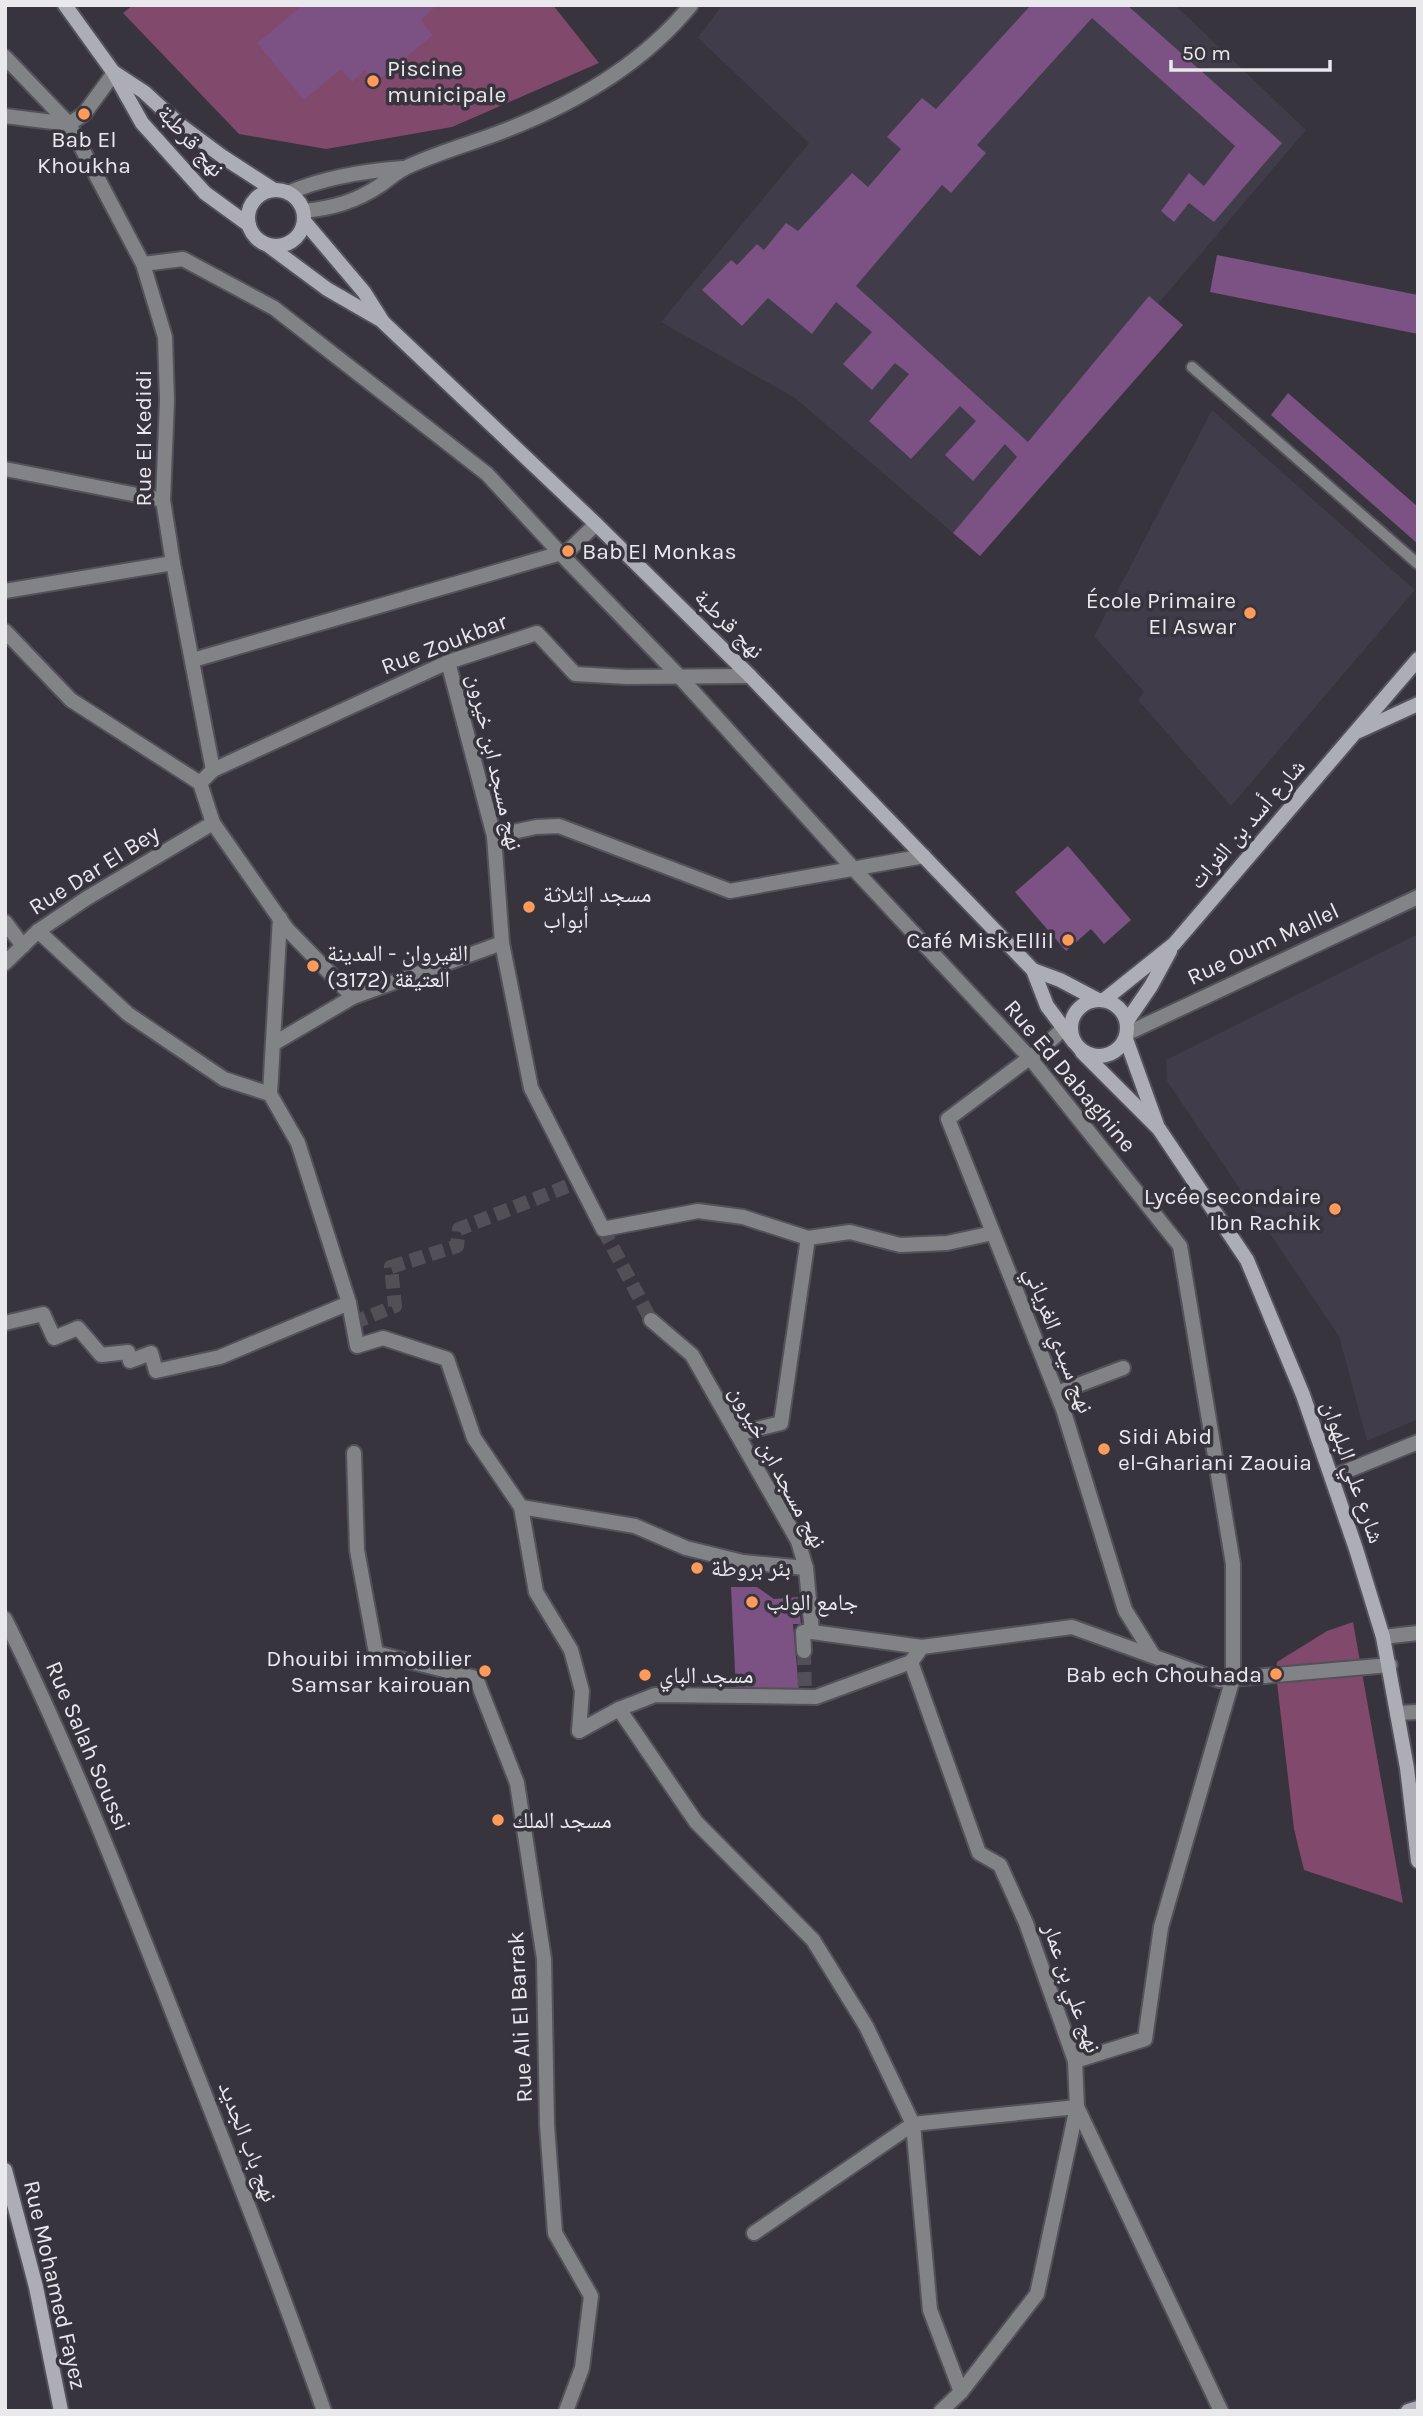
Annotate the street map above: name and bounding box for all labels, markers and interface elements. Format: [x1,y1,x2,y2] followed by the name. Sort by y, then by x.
[1171,28,1330,72] scale bar
[1182,41,1231,65] text: 50 m
[387,55,506,108] place label: Piscine municipale
[365,73,381,89] marker: Piscine municipale
[151,100,230,183] street label: نهج قرطبة
[76,106,92,122] marker: Bab El Khoukha
[37,126,131,179] place label: Bab El Khoukha
[130,370,157,506] street label: Rue El Kedidi
[582,538,737,565] place label: Bab El Monkas
[560,543,576,559] marker: Bab El Monkas
[688,584,769,665] street label: نهج قرطبة
[1086,587,1237,640] place label: École Primaire El Aswar
[1242,605,1258,621] marker: École Primaire El Aswar
[377,607,512,680] street label: Rue Zoukbar
[461,671,528,853] street label: نهج مسجد ابن خيرون
[1183,753,1311,895] street label: شارع أسد بن الفرات
[24,819,164,921] street label: Rue Dar El Bey
[543,881,651,934] place label: مسجد الثلاثة أبواب
[1183,897,1343,991] street label: Rue Oum Mallel
[521,899,537,915] marker: مسجد الثلاثة أبواب
[906,927,1054,954] place label: Café Misk Ellil
[1060,932,1076,948] marker: Café Misk Ellil
[327,940,468,993] place label: القيروان - المدينة العتيقة (3172)
[305,958,321,974] marker: القيروان - المدينة العتيقة (3172)
[998,994,1142,1158] street label: Rue Ed Dabaghine
[1144,1183,1321,1236] place label: Lycée secondaire Ibn Rachik
[1327,1201,1343,1217] marker: Lycée secondaire Ibn Rachik
[1014,1263,1099,1419] street label: نهج سيدي الغرياني
[723,1381,832,1553] street label: نهج مسجد ابن خيرون
[1311,1397,1390,1548] street label: شارع علي البلهوان
[1118,1423,1312,1476] place label: Sidi Abid el-Ghariani Zaouia
[1096,1441,1112,1457] marker: Sidi Abid el-Ghariani Zaouia
[711,1555,791,1582] place label: بئر بروطة
[689,1560,705,1576] marker: بئر بروطة
[766,1589,858,1617] place label: جامع الولب
[744,1594,760,1610] marker: جامع الولب
[266,1645,472,1698] place label: Dhouibi immobilier Samsar kairouan
[40,1657,136,1835] street label: Rue Salah Soussi
[1066,1661,1262,1688] place label: Bab ech Chouhada
[659,1662,754,1693] place label: مسجد الباي
[477,1663,493,1679] marker: Dhouibi immobilier Samsar kairouan
[1268,1666,1284,1682] marker: Bab ech Chouhada
[637,1667,653,1683] marker: مسجد الباي
[512,1807,612,1834] place label: مسجد الملك
[490,1812,506,1828] marker: مسجد الملك
[1032,1919,1107,2058] street label: نهج علي بن عمار
[502,1931,538,2103] street label: Rue Ali El Barrak
[212,2078,283,2206] street label: نهج باب الجديد
[18,2178,92,2392] street label: Rue Mohamed Fayez

